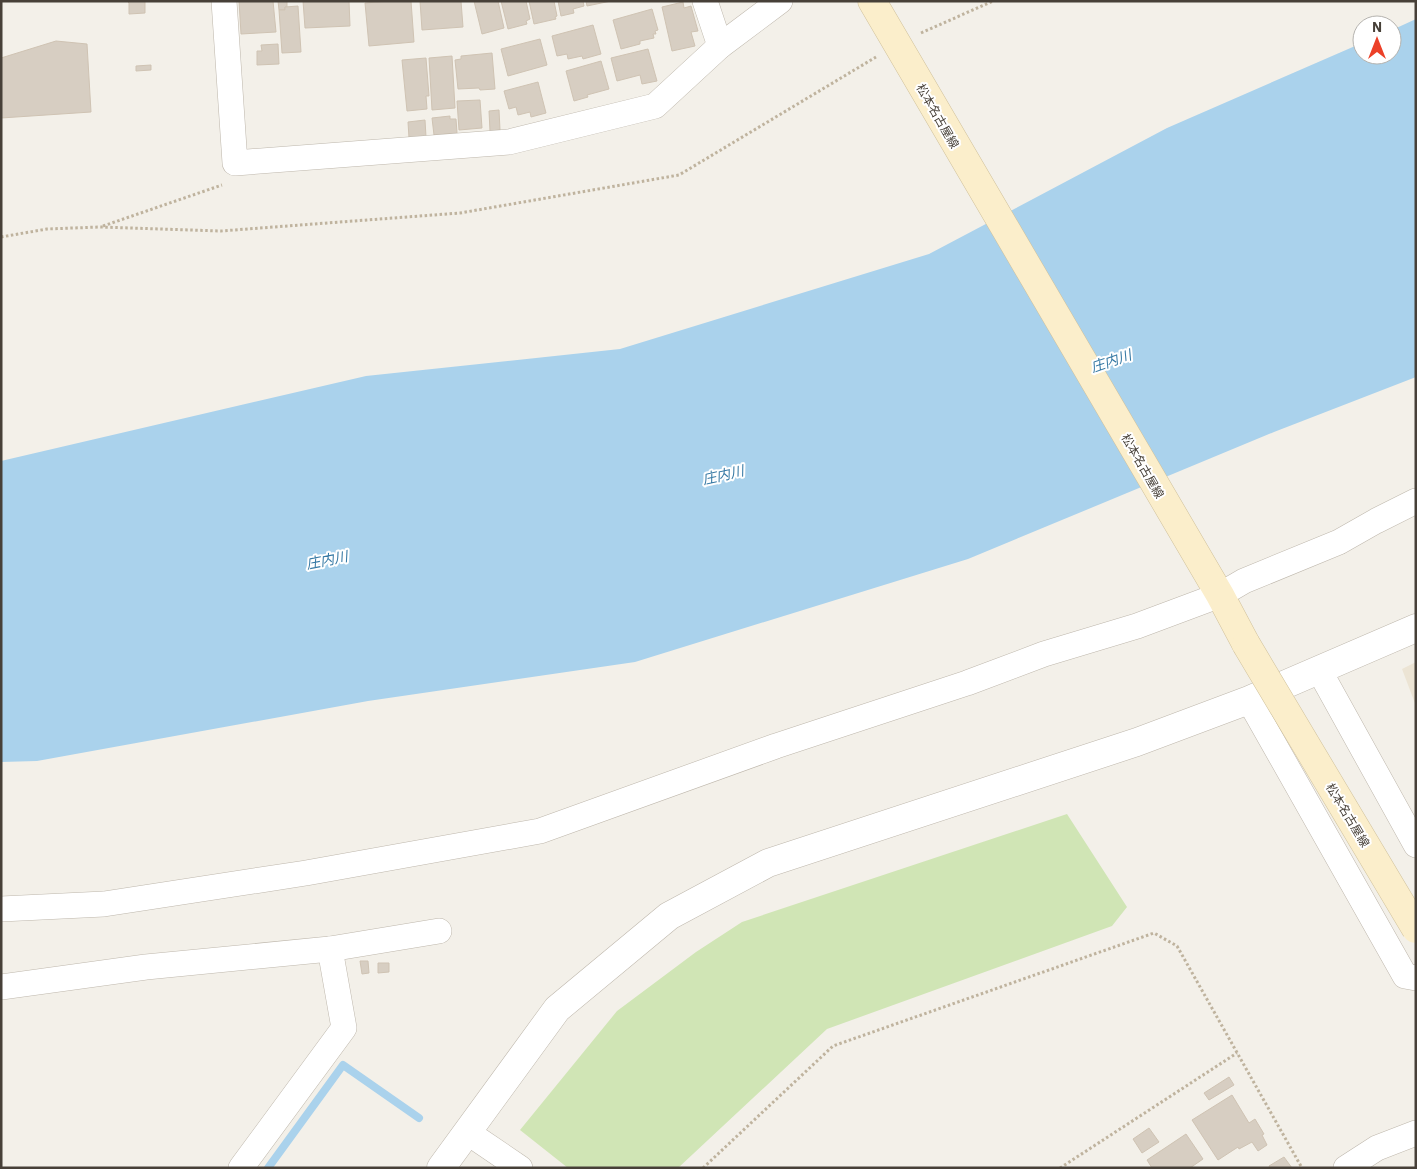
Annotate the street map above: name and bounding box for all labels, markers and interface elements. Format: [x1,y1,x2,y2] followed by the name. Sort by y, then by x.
[1352,15,1402,65] north arrow
[1372,18,1382,36] text: N
[914,81,962,151] street label: 松本名古屋線
[1088,345,1136,376] water label: 庄内川
[1119,431,1167,501] street label: 松本名古屋線
[701,461,747,488] water label: 庄内川
[305,547,351,573] water label: 庄内川
[1323,780,1373,850] street label: 松本名古屋線

